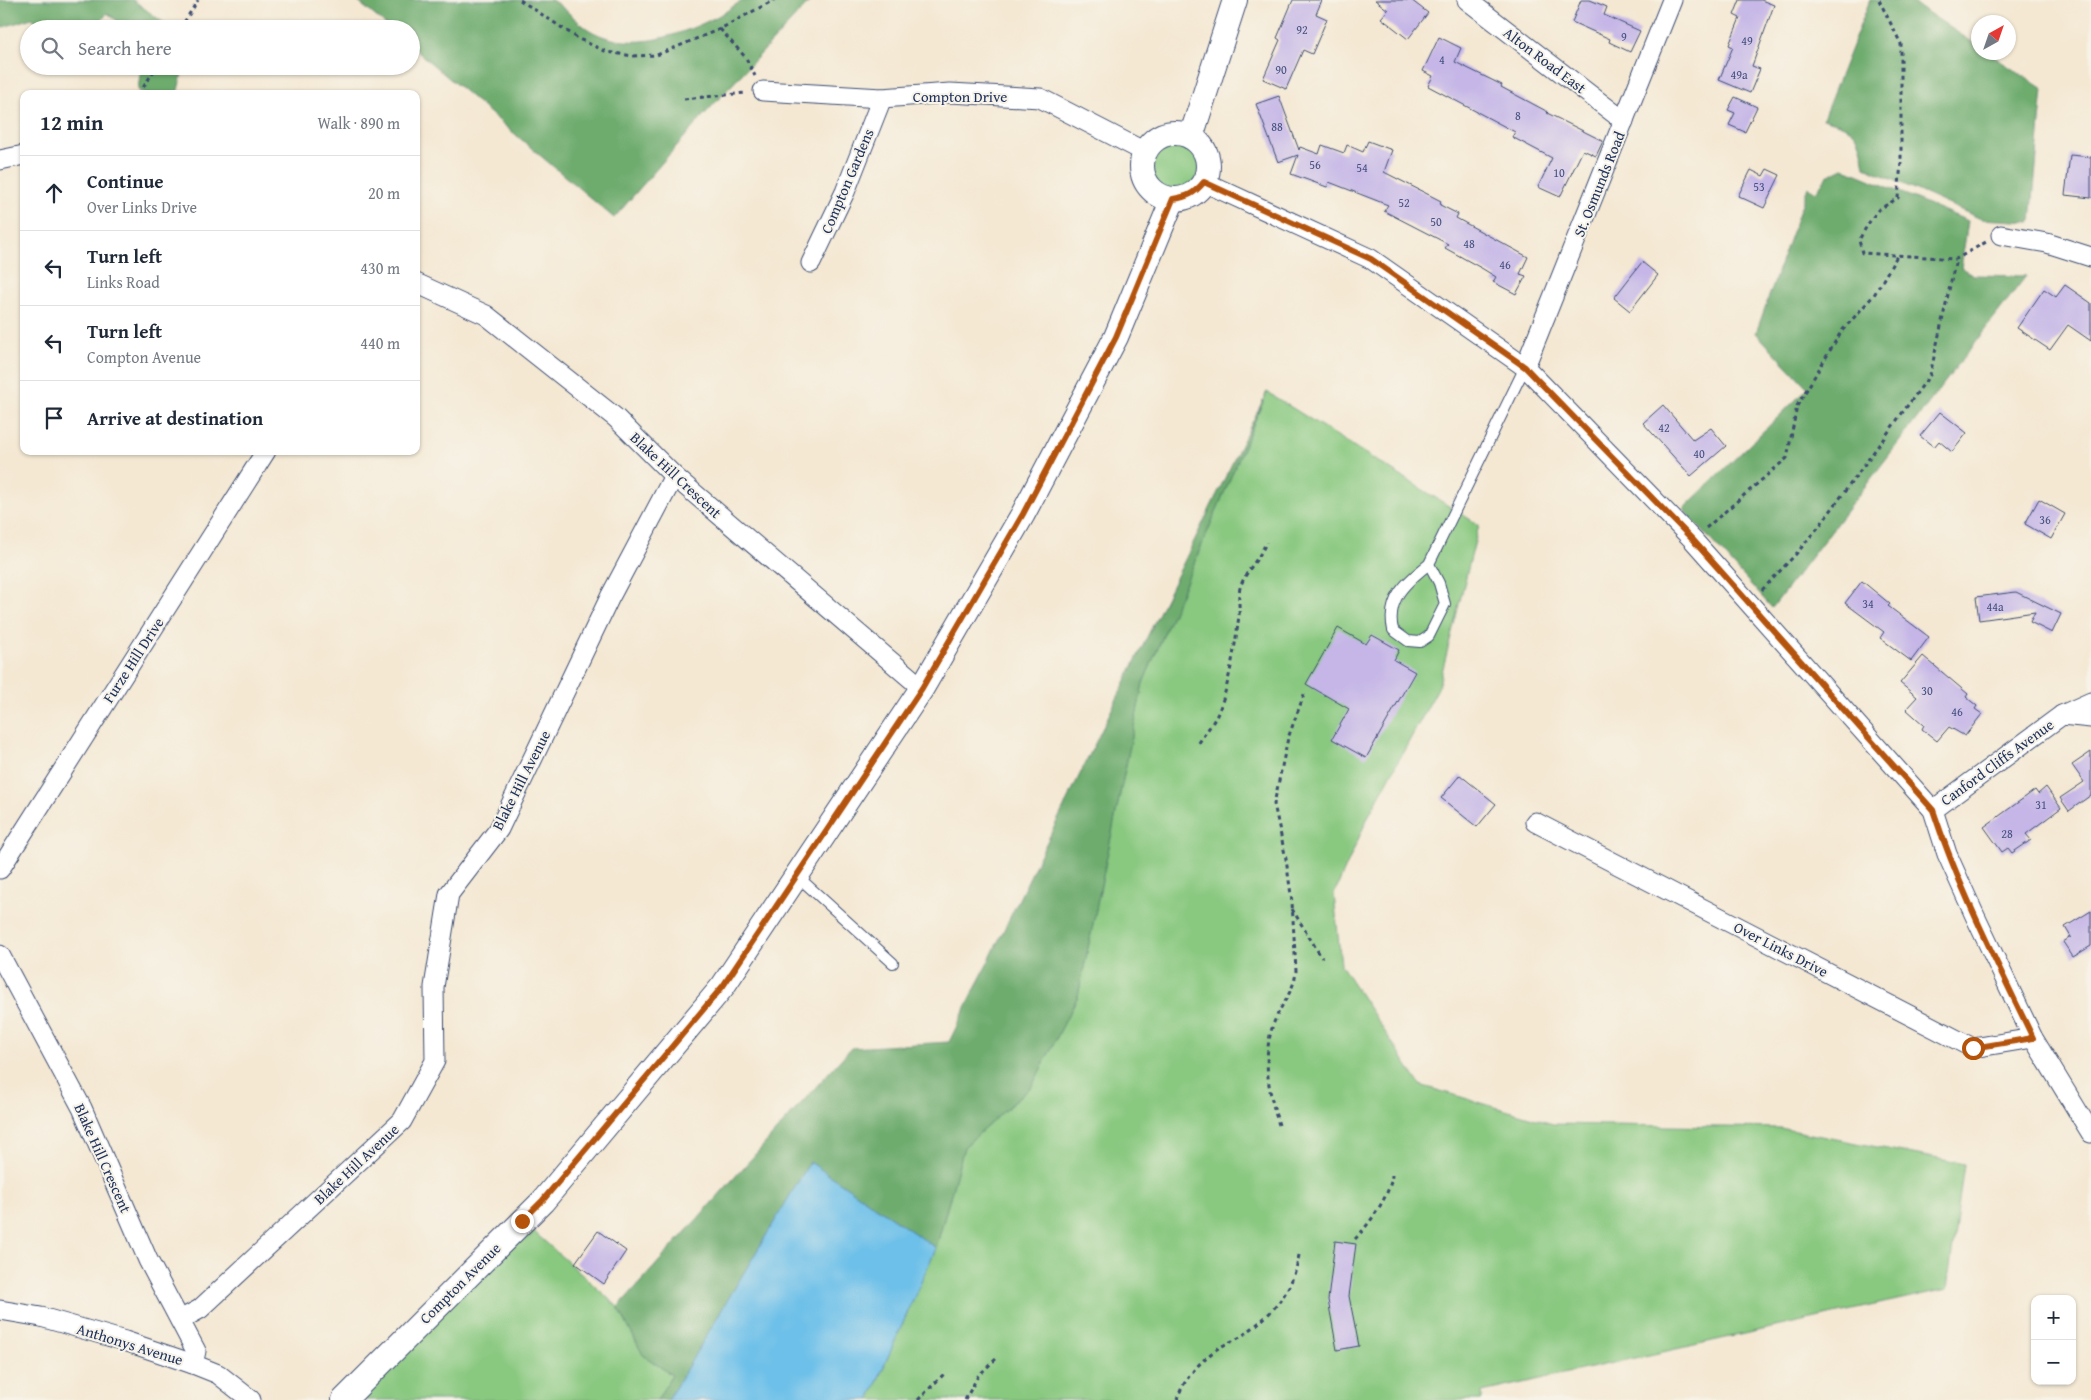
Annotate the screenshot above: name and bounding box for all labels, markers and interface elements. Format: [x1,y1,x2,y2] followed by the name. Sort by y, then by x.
[1971,15,2016,60] north arrow
[20,20,420,75] search box
[1296,21,1308,38] house number: 92
[1499,22,1591,98] street label: Alton Road East
[1621,28,1627,45] house number: 9
[1741,32,1753,49] house number: 49
[38,34,66,62] icon: search
[78,34,172,62] text: Search here
[1439,51,1445,68] house number: 4
[1275,61,1287,78] house number: 90
[1730,66,1748,83] house number: 49a
[913,86,1007,107] street label: Compton Drive
[40,107,103,138] text: 12 min
[1515,107,1521,124] house number: 8
[317,111,400,135] text: Walk · 890 m
[1271,118,1283,135] house number: 88
[815,125,879,237] street label: Compton Gardens
[1568,128,1630,240] street label: St. Osmunds Road
[1309,156,1321,173] house number: 56
[1356,159,1368,176] house number: 54
[1553,164,1565,181] house number: 10
[87,167,164,195] text: Continue
[1753,178,1765,195] house number: 53
[40,179,68,207] icon: ahead
[368,181,400,205] text: 20 m
[1398,194,1410,211] house number: 52
[87,195,197,219] text: Over Links Drive
[1430,213,1442,230] house number: 50
[1463,235,1475,252] house number: 48
[87,242,162,270] text: Turn left
[40,254,68,282] icon: left
[360,256,400,280] text: 430 m
[1499,256,1511,273] house number: 46
[87,270,160,294] text: Links Road
[87,317,162,345] text: Turn left
[40,329,68,357] icon: left
[360,331,400,355] text: 440 m
[87,345,201,369] text: Compton Avenue
[40,404,68,432] icon: arrive
[87,404,263,432] text: Arrive at destination
[1658,419,1670,436] house number: 42
[626,427,727,523] street label: Blake Hill Crescent
[1693,445,1705,462] house number: 40
[2039,511,2051,528] house number: 36
[1862,595,1874,612] house number: 34
[1986,598,2004,615] house number: 44a
[97,613,169,707] street label: Furze Hill Drive
[1921,682,1933,699] house number: 30
[1951,703,1963,720] house number: 46
[1936,714,2058,810] street label: Canford Cliffs Avenue
[487,726,555,834] street label: Blake Hill Avenue
[2035,796,2047,813] house number: 31
[2001,825,2013,842] house number: 28
[1730,916,1832,982] street label: Over Links Drive
[1962,1037,1985,1060] route start
[69,1100,137,1217] street label: Blake Hill Crescent
[309,1119,403,1209] street label: Blake Hill Avenue
[511,1210,534,1233] route end
[415,1238,505,1328] street label: Compton Avenue
[2031,1295,2076,1385] map controls
[2031,1295,2076,1340] button: +
[74,1318,186,1370] street label: Anthonys Avenue
[2031,1340,2076,1385] button: −

